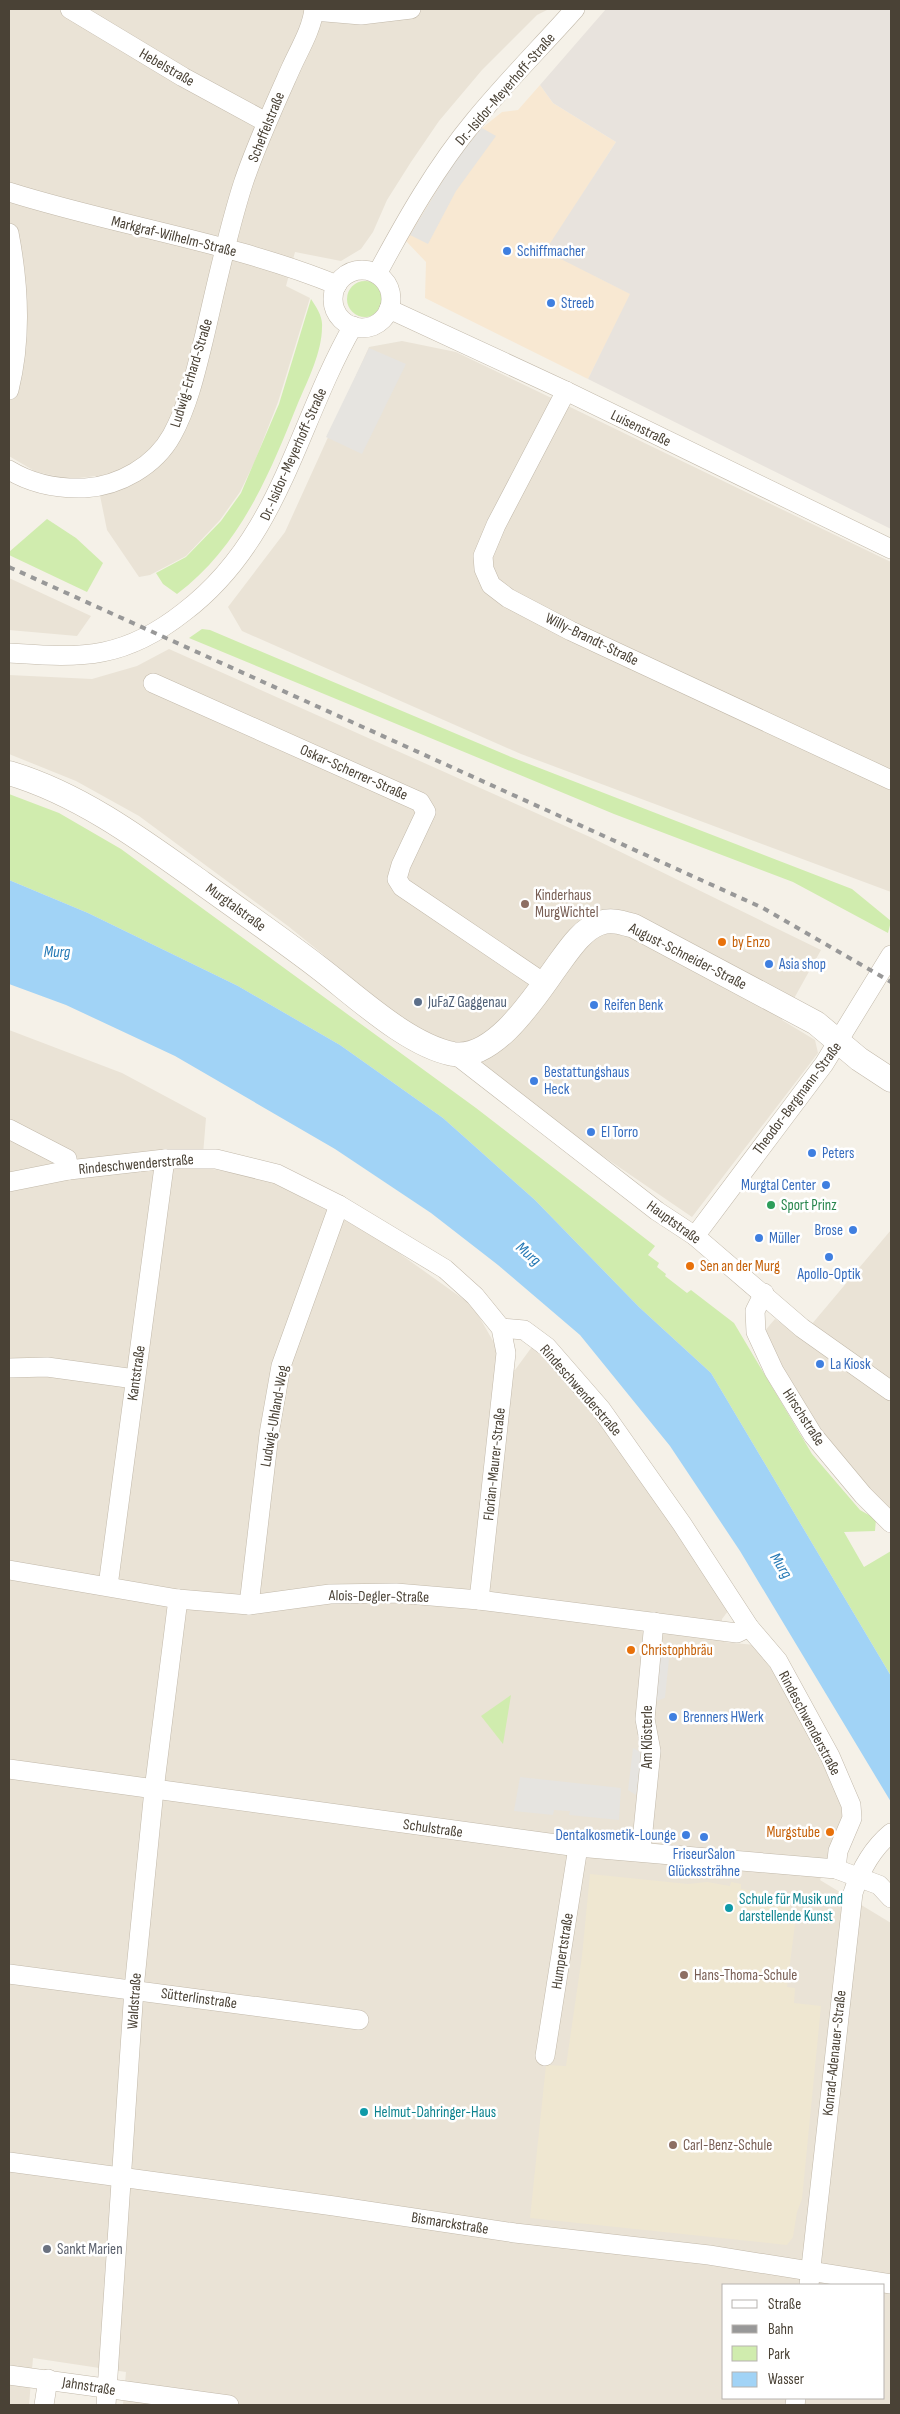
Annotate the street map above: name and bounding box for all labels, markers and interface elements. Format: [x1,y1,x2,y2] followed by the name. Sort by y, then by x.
[451,29,559,150] street label: Dr.-Isidor-Meyerhoff-Straße
[136,44,198,91] street label: Hebelstraße
[244,89,289,165] street label: Scheffelstraße
[109,212,238,261] street label: Markgraf-Wilhelm-Straße
[517,242,586,261] place label: Schiffmacher
[501,245,513,257] marker: Schiffmacher
[561,294,594,313] place label: Streeb
[545,297,557,309] marker: Streeb
[166,316,217,430] street label: Ludwig-Erhard-Straße
[256,385,331,523] street label: Dr.-Isidor-Meyerhoff-Straße
[608,406,674,451] street label: Luisenstraße
[542,609,642,670] street label: Willy-Brandt-Straße
[297,740,411,805] street label: Oskar-Scherrer-Straße
[202,879,270,936] street label: Murgtalstraße
[535,886,598,922] place label: Kinderhaus MurgWichtel
[519,898,531,910] marker: Kinderhaus MurgWichtel
[625,918,750,994] street label: August-Schneider-Straße
[732,933,770,952] place label: by Enzo
[716,936,728,948] marker: by Enzo
[44,943,71,962] water label: Murg
[778,955,826,974] place label: Asia shop
[763,958,775,970] marker: Asia shop
[427,993,507,1012] place label: JuFaZ Gaggenau
[412,996,424,1008] marker: JuFaZ Gaggenau
[604,996,664,1015] place label: Reifen Benk
[588,999,600,1011] marker: Reifen Benk
[749,1038,846,1158] street label: Theodor-Bergmann-Straße
[544,1063,629,1099] place label: Bestattungshaus Heck
[528,1075,540,1087] marker: Bestattungshaus Heck
[601,1123,638,1142] place label: El Torro
[585,1126,597,1138] marker: El Torro
[822,1144,854,1163] place label: Peters
[806,1147,818,1159] marker: Peters
[78,1150,194,1179] street label: Rindeschwenderstraße
[741,1176,817,1195] place label: Murgtal Center
[820,1179,832,1191] marker: Murgtal Center
[643,1196,705,1248] street label: Hauptstraße
[781,1196,837,1215] place label: Sport Prinz
[765,1199,777,1211] marker: Sport Prinz
[815,1221,843,1240] place label: Brose
[847,1224,859,1236] marker: Brose
[769,1229,801,1248] place label: Müller
[753,1232,765,1244] marker: Müller
[512,1238,545,1270] water label: Murg
[823,1251,835,1263] marker: Apollo-Optik
[700,1257,780,1276] place label: Sen an der Murg
[684,1260,696,1272] marker: Sen an der Murg
[796,1265,861,1284] place label: Apollo-Optik
[536,1340,626,1440] street label: Rindeschwenderstraße
[123,1344,150,1402] street label: Kantstraße
[830,1355,871,1374] place label: La Kiosk
[814,1358,826,1370] marker: La Kiosk
[256,1364,293,1468] street label: Ludwig-Uhland-Weg
[778,1385,829,1449] street label: Hirschstraße
[479,1407,510,1521] street label: Florian-Maurer-Straße
[766,1549,796,1583] water label: Murg
[328,1586,429,1607] street label: Alois-Degler-Straße
[641,1641,713,1660] place label: Christophbräu
[625,1644,637,1656] marker: Christophbräu
[774,1668,845,1779] street label: Rindeschwenderstraße
[638,1705,657,1770] street label: Am Klösterle
[683,1708,764,1727] place label: Brenners HWerk
[667,1711,679,1723] marker: Brenners HWerk
[402,1815,464,1842] street label: Schulstraße
[766,1823,820,1842] place label: Murgstube
[555,1826,676,1845] place label: Dentalkosmetik-Lounge
[824,1826,836,1838] marker: Murgstube
[680,1829,692,1841] marker: Dentalkosmetik-Lounge
[698,1831,710,1843] marker: FriseurSalon Glückssträhne
[668,1845,740,1881] place label: FriseurSalon Glückssträhne
[739,1890,843,1926] place label: Schule für Musik und darstellende Kunst
[723,1902,735,1914] marker: Schule für Musik und darstellende Kunst
[547,1912,578,1991] street label: Humpertstraße
[694,1966,797,1985] place label: Hans-Thoma-Schule
[678,1969,690,1981] marker: Hans-Thoma-Schule
[123,1972,146,2030] street label: Waldstraße
[160,1984,238,2013] street label: Sütterlinstraße
[818,1989,851,2117] street label: Konrad-Adenauer-Straße
[374,2103,496,2122] place label: Helmut-Dahringer-Haus
[358,2106,370,2118] marker: Helmut-Dahringer-Haus
[683,2136,772,2155] place label: Carl-Benz-Schule
[667,2139,679,2151] marker: Carl-Benz-Schule
[410,2208,490,2239] street label: Bismarckstraße
[57,2240,123,2259] place label: Sankt Marien
[41,2243,53,2255] marker: Sankt Marien
[722,2284,885,2399] legend
[768,2295,801,2314] text: Straße
[768,2320,793,2339] text: Bahn
[768,2345,790,2364] text: Park
[768,2370,805,2389] text: Wasser
[60,2373,117,2400] street label: Jahnstraße

